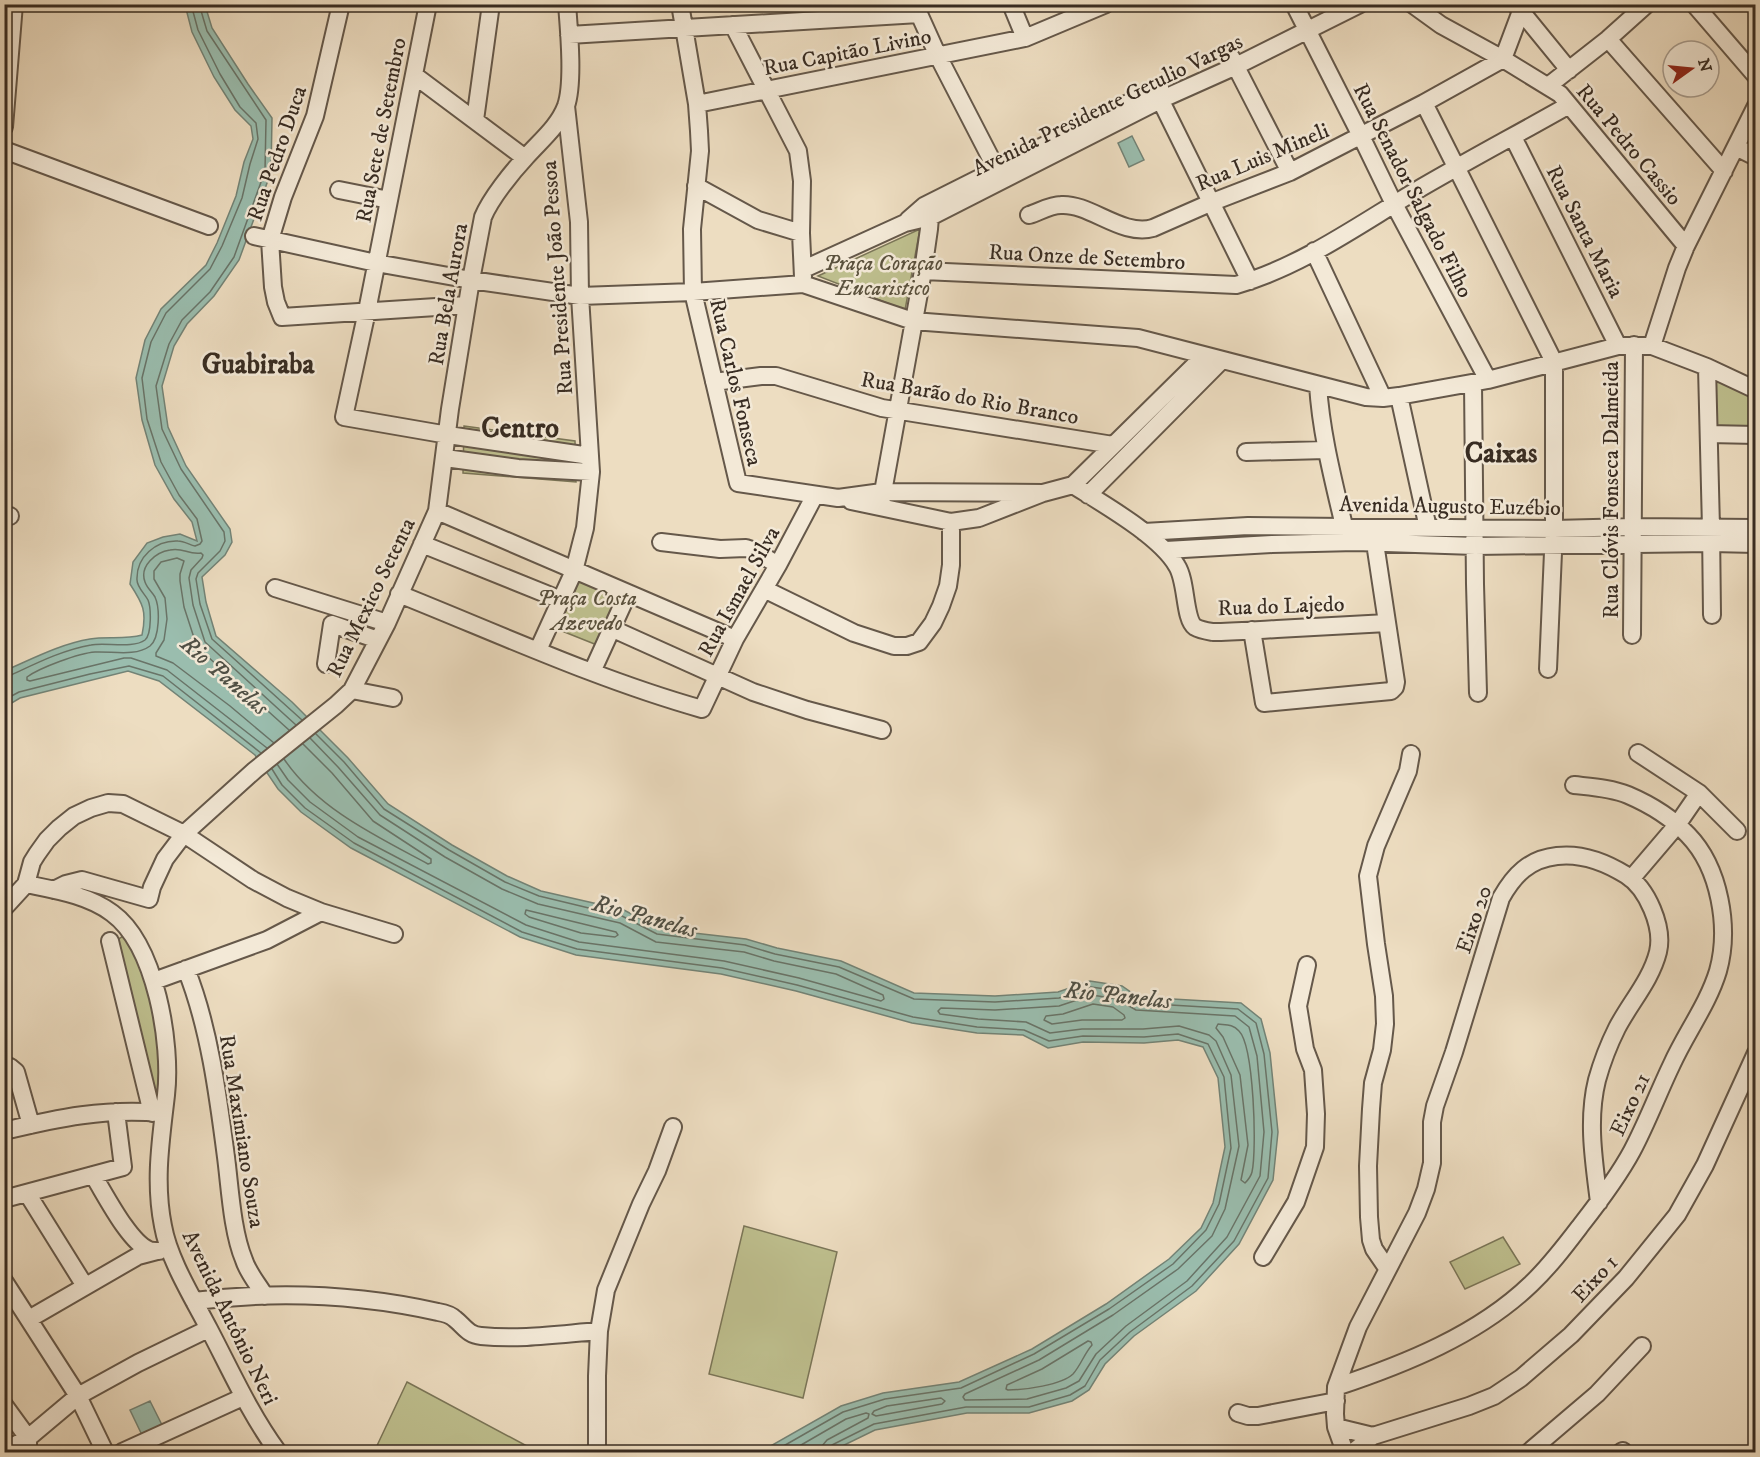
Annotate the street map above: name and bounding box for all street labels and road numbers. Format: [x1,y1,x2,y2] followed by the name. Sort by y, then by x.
[761,23,934,82] street label: Rua Capitão Livino
[968,28,1247,183] street label: Avenida Presidente Getulio Vargas
[350,35,413,225] street label: Rua Sete de Setembro
[1347,79,1479,302] street label: Rua Senador Salgado Filho
[1570,79,1688,211] street label: Rua Pedro Cassio
[242,82,313,225] street label: Rua Pedro Duca
[1192,117,1333,198] street label: Rua Luis Mineli
[536,159,579,396] street label: Rua Presidente João Pessoa
[1540,161,1630,303] street label: Rua Santa Maria
[423,220,474,368] street label: Rua Bela Aurora
[988,239,1186,276] street label: Rua Onze de Setembro
[703,296,768,469] street label: Rua Carlos Fonseca
[1598,361,1625,619] street label: Rua Clóvis Fonseca Dalmeida
[859,366,1081,431] street label: Rua Barão do Rio Branco
[1339,491,1561,522] street label: Avenida Augusto Euzébio
[321,513,422,682] street label: Rua Mexico Setenta
[692,521,787,662] street label: Rua Ismael Silva
[1217,591,1345,622] street label: Rua do Lajedo
[1450,882,1499,957] street label: Eixo 20
[213,1033,270,1230] street label: Rua Maximiano Souza
[1604,1069,1657,1140] street label: Eixo 21
[176,1226,284,1409] street label: Avenida Antônio Neri
[1566,1250,1624,1309] street label: Eixo 1

